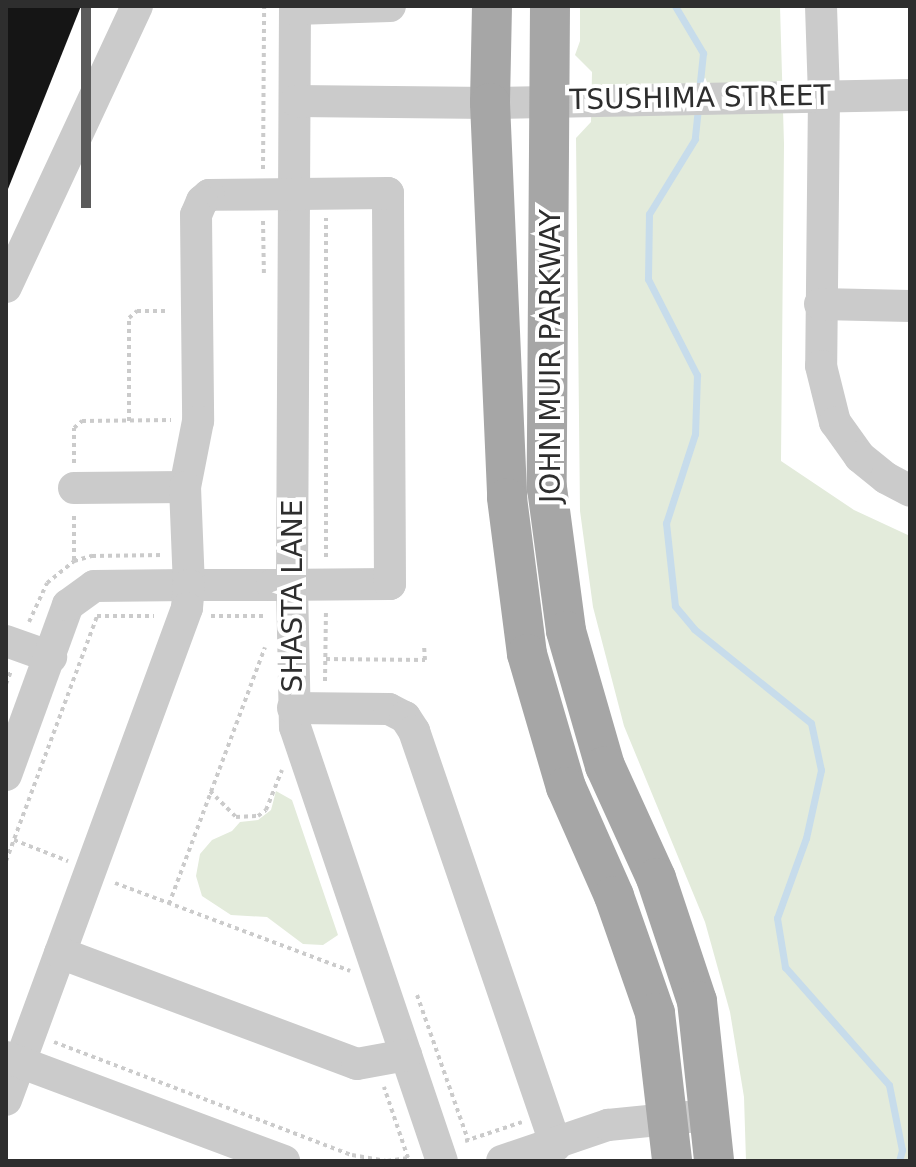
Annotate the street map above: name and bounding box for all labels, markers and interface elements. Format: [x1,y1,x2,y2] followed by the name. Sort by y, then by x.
[569,79,831,117] street label: TSUSHIMA STREET
[534,209,568,503] street label: JOHN MUIR PARKWAY
[276,500,310,692] street label: SHASTA LANE

